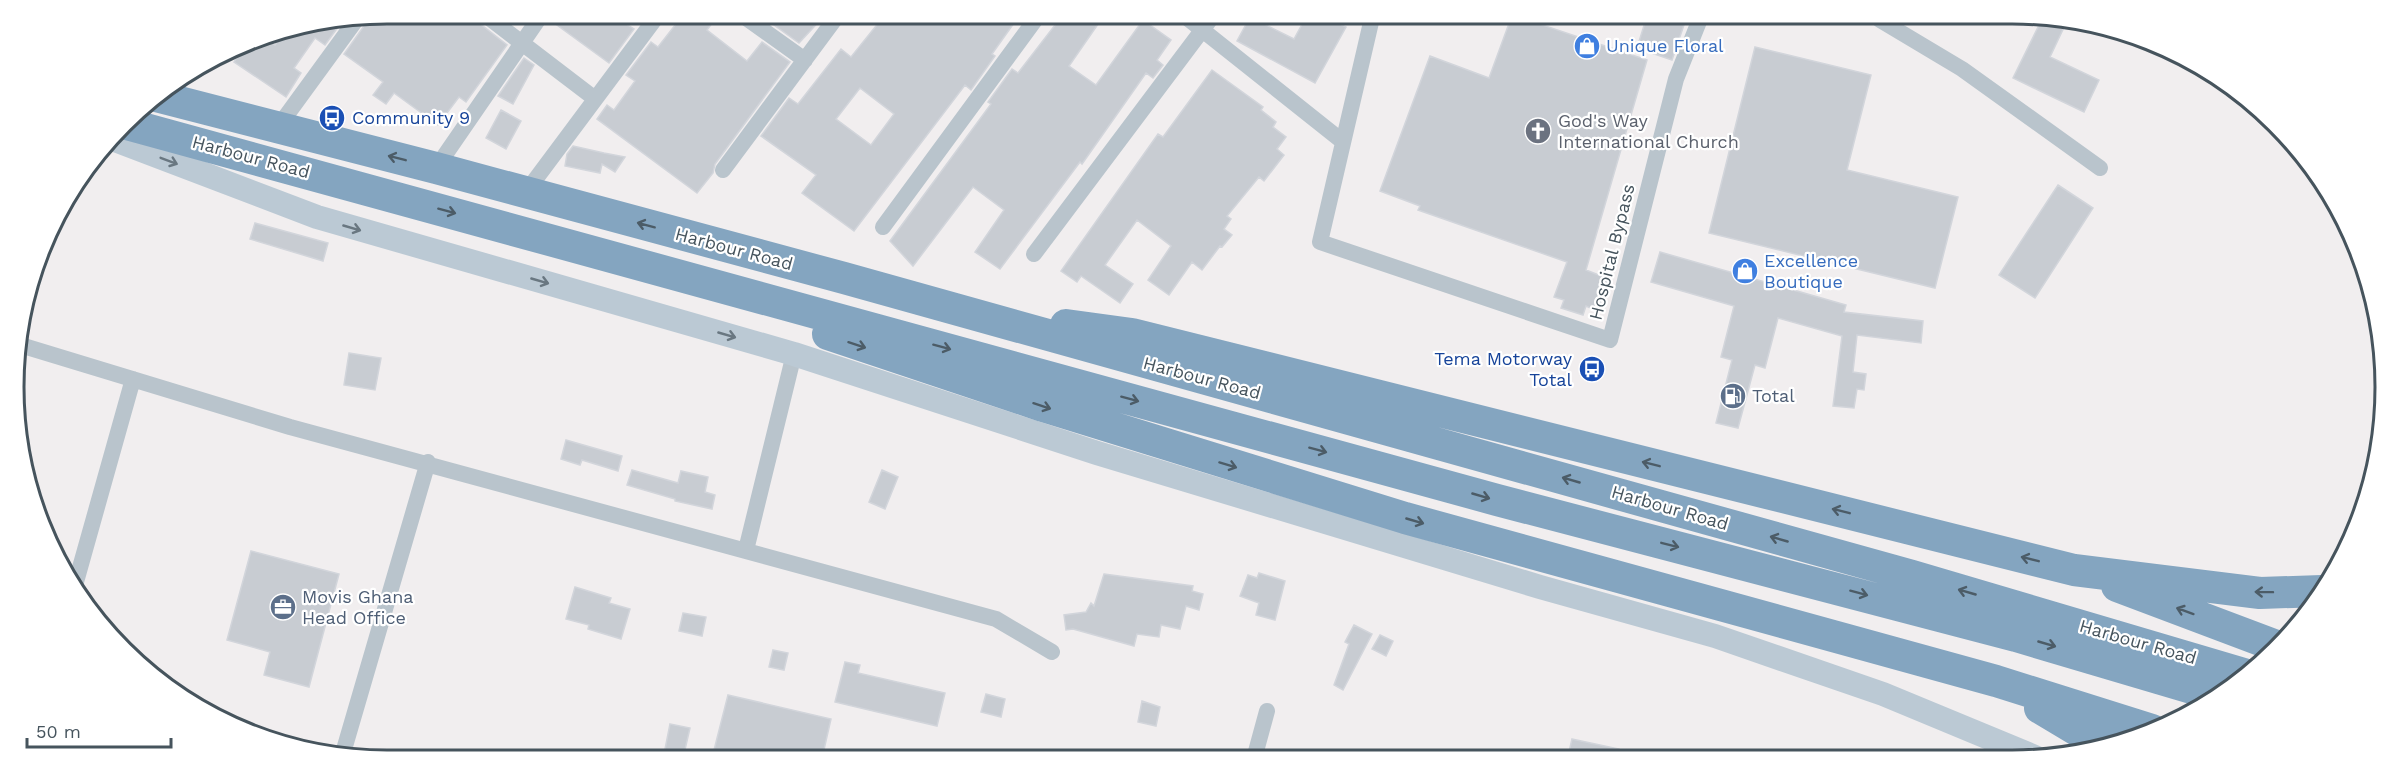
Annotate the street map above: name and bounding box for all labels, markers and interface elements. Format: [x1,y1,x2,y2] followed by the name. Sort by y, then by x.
[1572,31,1602,61] shop icon: Unique Floral
[1606,35,1724,56] place label: Unique Floral
[317,103,347,133] bus stop icon: Community 9
[352,107,470,128] place label: Community 9
[1558,110,1739,152] place label: God's Way International Church
[1523,116,1553,146] church icon: God's Way International Church
[190,131,312,182] street label: Harbour Road
[387,152,406,163] one-way arrow
[160,156,178,167] one-way arrow
[1584,182,1639,322] street label: Hospital Bypass
[437,205,456,217] one-way arrow
[637,219,656,230] one-way arrow
[343,222,362,234] one-way arrow
[673,223,795,274] street label: Harbour Road
[1764,250,1858,292] place label: Excellence Boutique
[1730,256,1760,286] shop icon: Excellence Boutique
[530,276,549,287] one-way arrow
[718,330,737,341] one-way arrow
[847,341,866,352] one-way arrow
[932,341,951,353] one-way arrow
[1434,348,1573,390] place label: Tema Motorway Total
[1141,352,1263,403] street label: Harbour Road
[1577,354,1607,384] bus stop icon: Tema Motorway Total
[1718,381,1748,411] fuel station icon: Total
[1752,385,1795,406] place label: Total
[1120,393,1139,405] one-way arrow
[1032,401,1051,412] one-way arrow
[1308,445,1327,457] one-way arrow
[1642,458,1661,470] one-way arrow
[1218,460,1237,471] one-way arrow
[1562,474,1581,486] one-way arrow
[1609,481,1731,534] street label: Harbour Road
[1471,491,1490,502] one-way arrow
[1831,505,1850,517] one-way arrow
[1405,516,1424,527] one-way arrow
[1770,532,1789,544] one-way arrow
[1660,539,1679,551] one-way arrow
[2021,552,2040,564] one-way arrow
[302,586,414,628] place label: Movis Ghana Head Office
[1957,586,1976,597] one-way arrow
[2255,586,2274,598] one-way arrow
[1849,588,1868,599] one-way arrow
[268,592,298,622] office icon: Movis Ghana Head Office
[2177,604,2195,615] one-way arrow
[2077,615,2199,668] street label: Harbour Road
[2037,639,2056,651] one-way arrow
[27,711,171,749] scale bar
[36,721,81,742] text: 50 m

